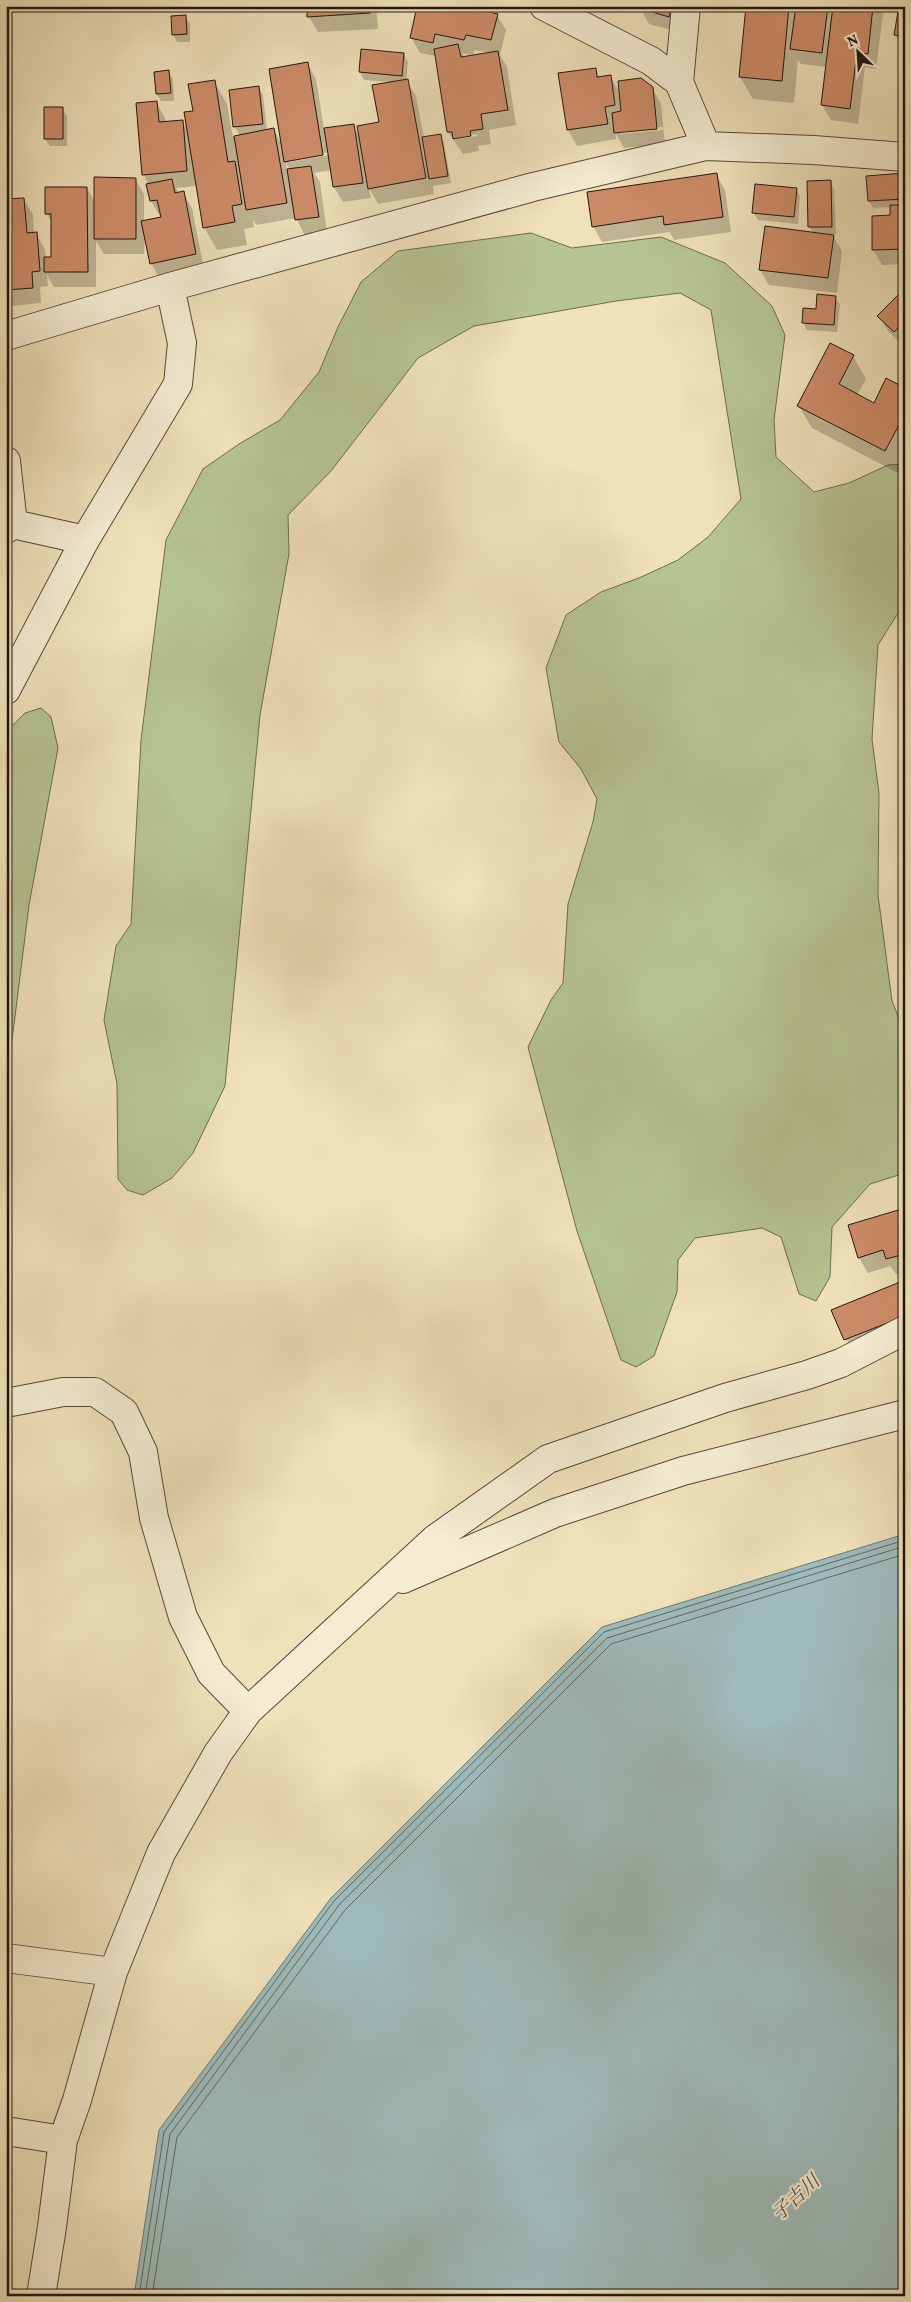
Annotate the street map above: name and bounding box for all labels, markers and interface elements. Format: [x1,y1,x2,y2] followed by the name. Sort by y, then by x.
[834,28,884,78] north arrow
[845,31,862,52] text: N
[767,2168,828,2227] water label: 子吉川

